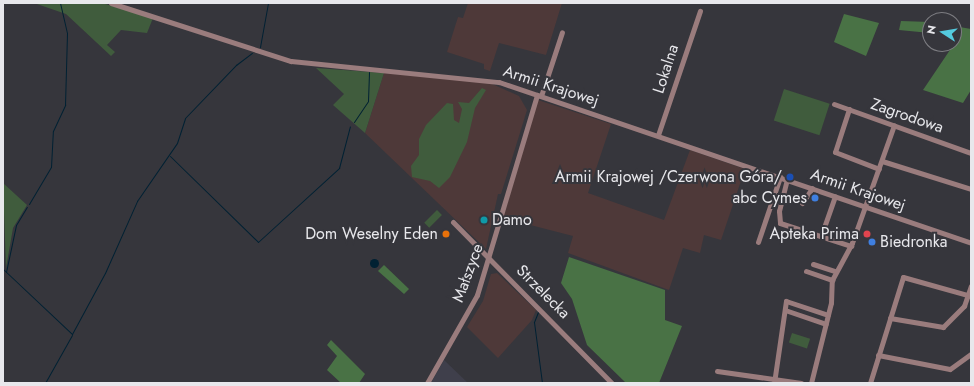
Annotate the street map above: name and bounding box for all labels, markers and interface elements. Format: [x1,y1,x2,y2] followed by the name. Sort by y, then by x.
[922,12,962,52] north arrow
[923,24,940,36] text: N
[649,42,683,96] street label: Lokalna
[501,62,601,110] street label: Armii Krajowej
[868,95,946,137] street label: Zagrodowa
[808,165,908,215] street label: Armii Krajowej
[555,167,782,187] place label: Armii Krajowej /Czerwona Góra/
[785,172,795,182] marker: Armii Krajowej /Czerwona Góra/
[733,188,807,208] place label: abc Cymes
[810,193,820,203] marker: abc Cymes
[492,210,532,230] place label: Damo
[479,215,489,225] marker: Damo
[305,224,438,244] place label: Dom Weselny Eden
[769,224,859,244] place label: Apteka Prima
[441,229,451,239] marker: Dom Weselny Eden
[862,229,872,239] marker: Apteka Prima
[880,232,948,252] place label: Biedronka
[867,237,877,247] marker: Biedronka
[449,241,487,305] street label: Małszyce
[512,261,574,323] street label: Strzelecka

